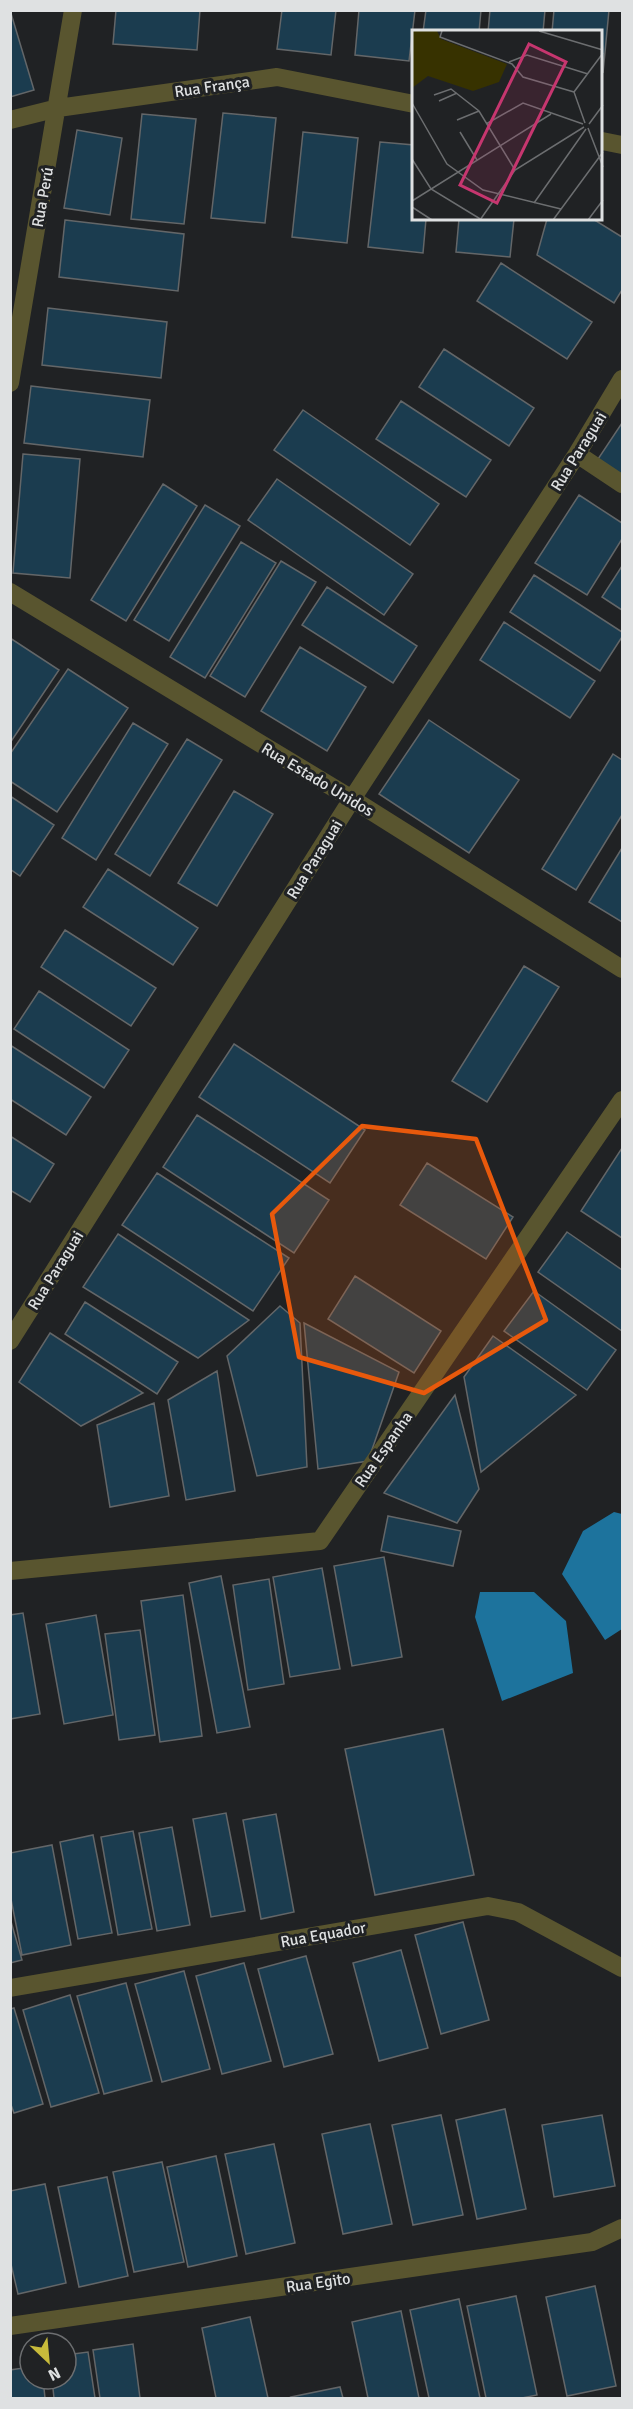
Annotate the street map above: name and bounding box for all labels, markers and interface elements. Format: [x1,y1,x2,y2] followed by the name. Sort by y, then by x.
[412,30,603,220] inset map
[173,72,251,102] street label: Rua França
[28,165,58,229] street label: Rua Perú
[547,408,611,495] street label: Rua Paraguai
[258,739,377,821] street label: Rua Estado Unidos
[283,816,347,903] street label: Rua Paraguai
[24,1227,88,1314] street label: Rua Paraguai
[350,1408,417,1491] street label: Rua Espanha
[279,1918,368,1952] street label: Rua Equador
[285,2269,352,2297] street label: Rua Egito
[18,2331,78,2391] north arrow
[45,2362,64,2385] text: N

